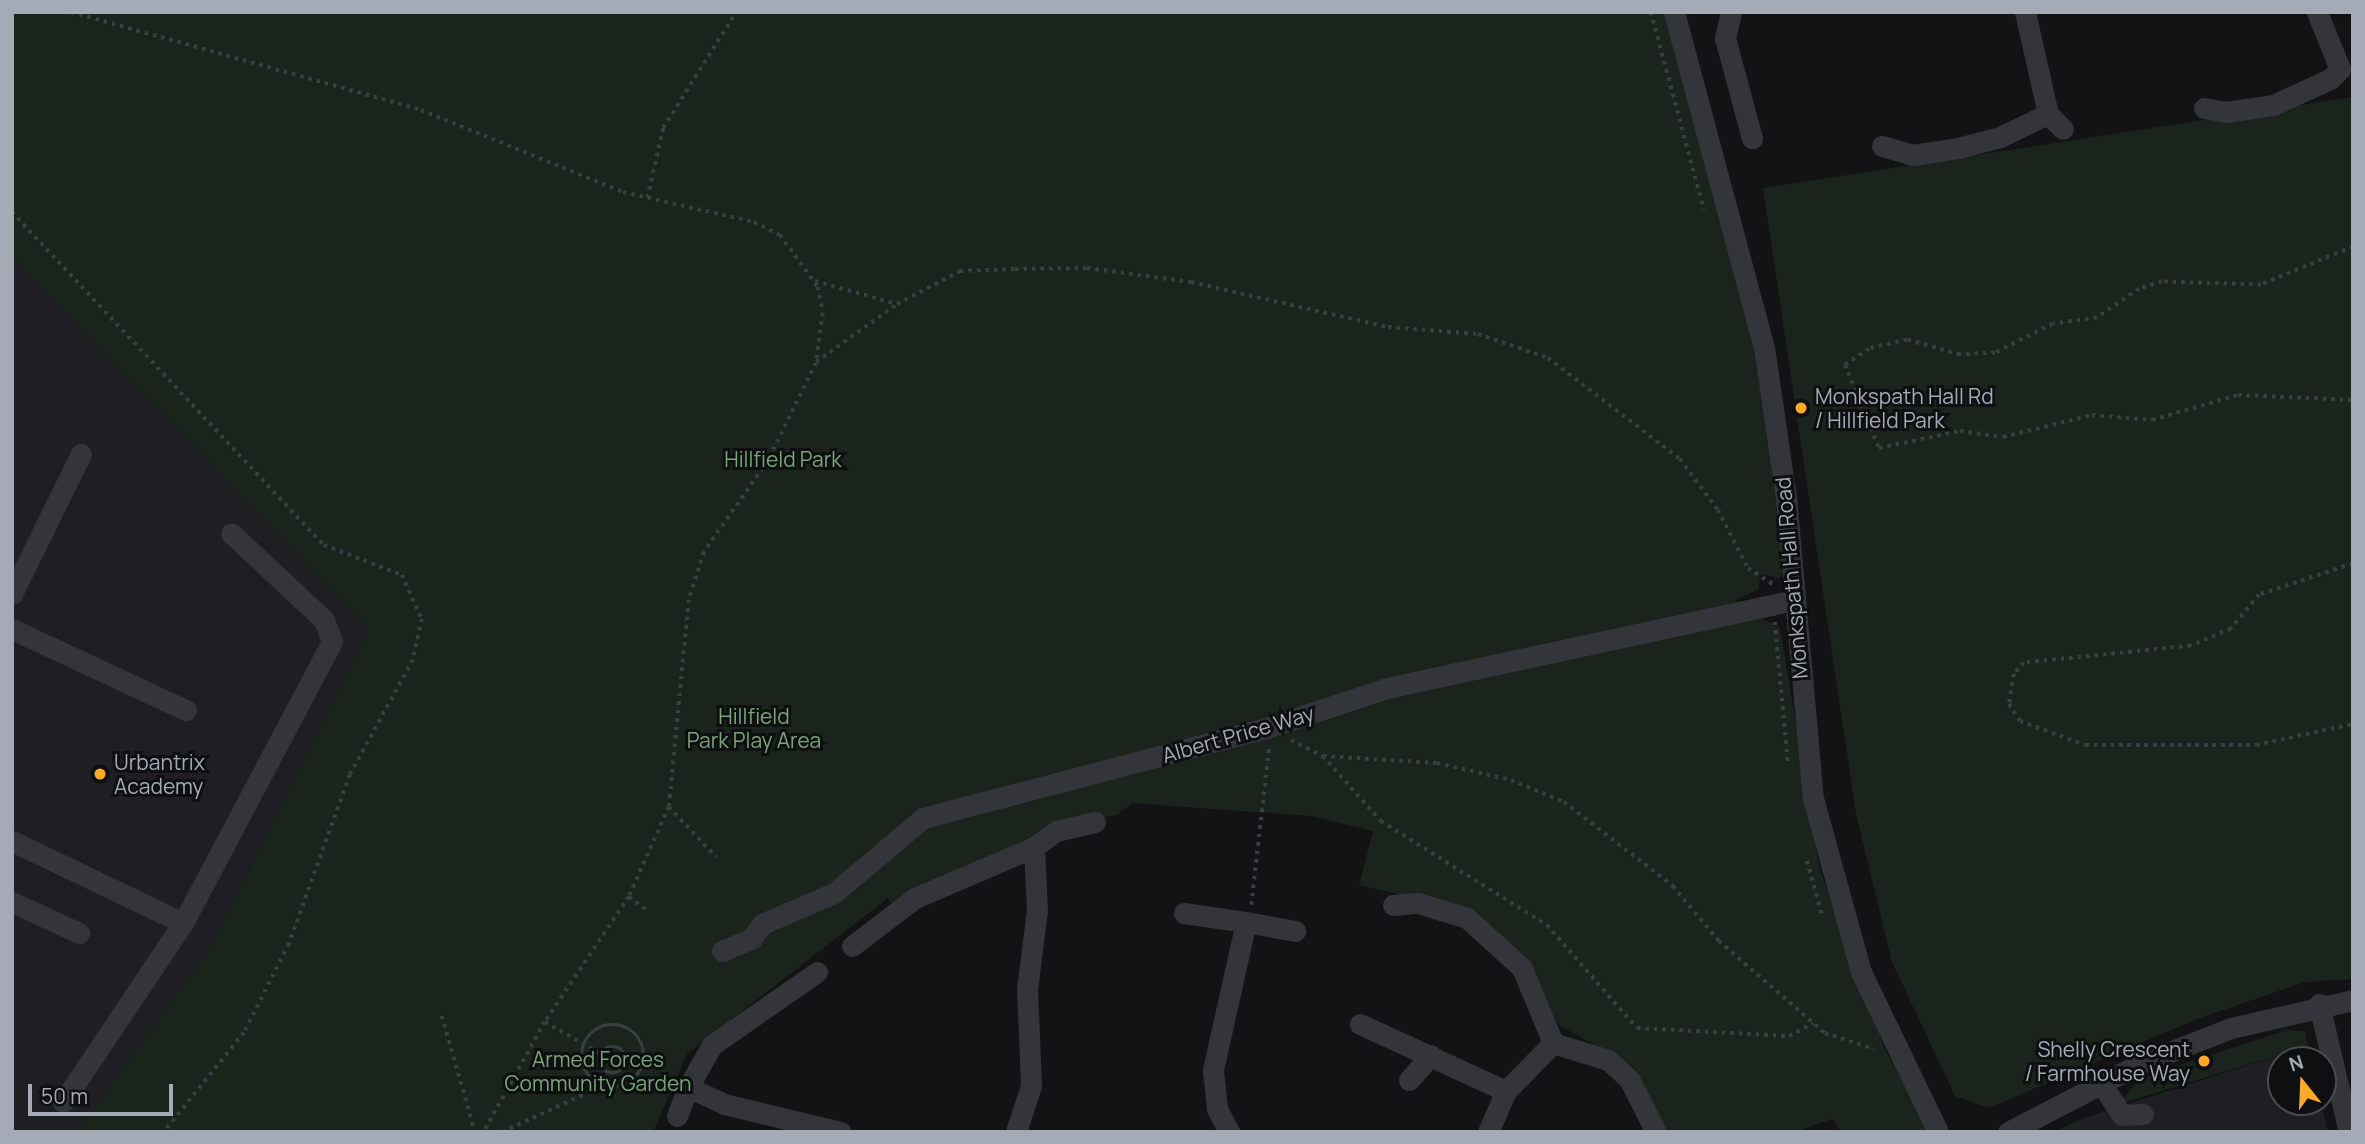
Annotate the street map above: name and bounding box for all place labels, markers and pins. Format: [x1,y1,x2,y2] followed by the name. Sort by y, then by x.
[1815,383,1994,433] place label: Monkspath Hall Rd / Hillfield Park
[1793,400,1809,416] marker: Monkspath Hall Rd / Hillfield Park
[114,749,205,799] place label: Urbantrix Academy
[92,766,108,782] marker: Urbantrix Academy
[2025,1036,2190,1086] place label: Shelly Crescent / Farmhouse Way
[2196,1053,2212,1069] marker: Shelly Crescent / Farmhouse Way

